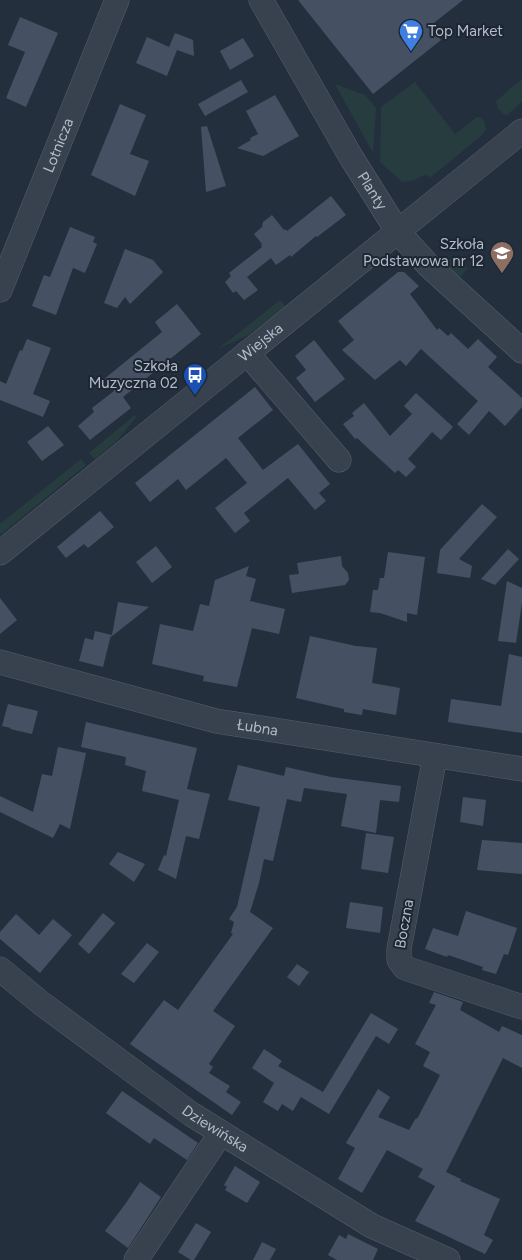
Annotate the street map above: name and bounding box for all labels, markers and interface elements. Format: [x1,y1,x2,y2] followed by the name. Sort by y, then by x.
[398,18,424,52] supermarket icon: Top Market
[428,22,503,40] place label: Top Market
[39,115,77,175] street label: Lotnicza
[354,169,391,213] street label: Planty
[363,235,484,270] place label: Szkoła Podstawowa nr 12
[489,240,515,274] school or university icon: Szkoła Podstawowa nr 12
[235,319,286,366] street label: Wiejska
[89,357,178,392] place label: Szkoła Muzyczna 02
[182,362,208,396] bus stop icon: Szkoła Muzyczna 02
[236,715,279,740] street label: Łubna
[391,898,417,950] street label: Boczna
[178,1101,251,1156] street label: Dziewińska

